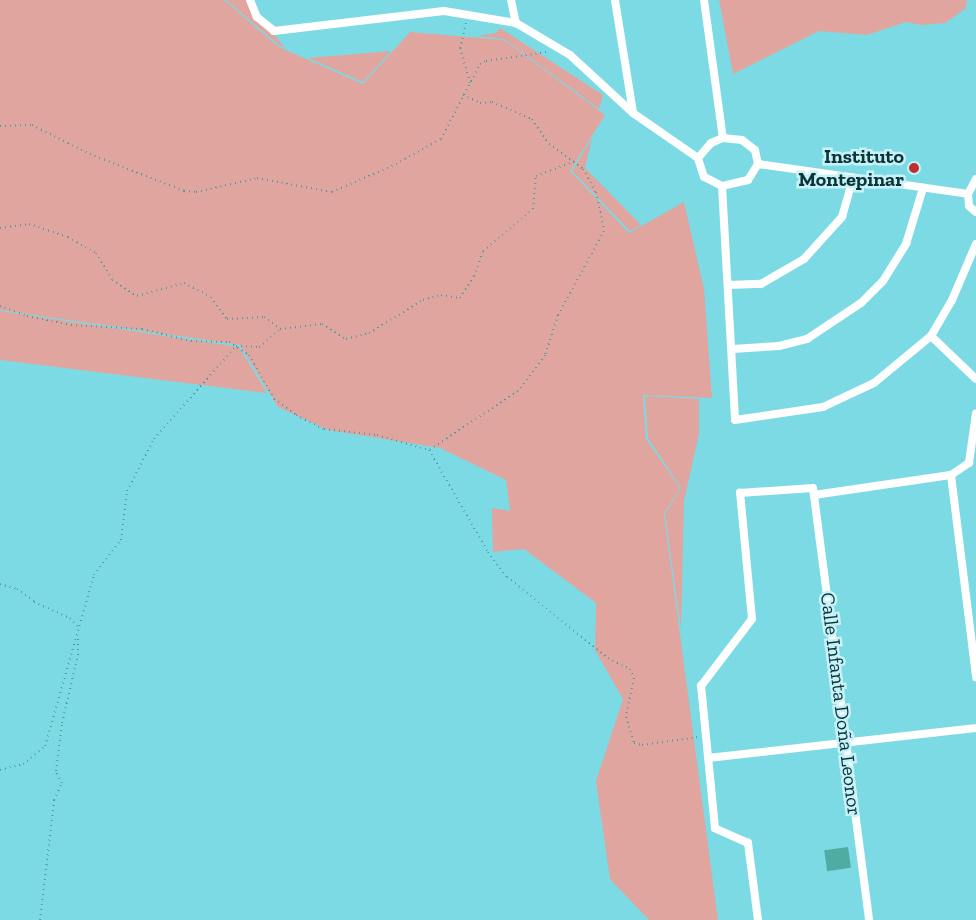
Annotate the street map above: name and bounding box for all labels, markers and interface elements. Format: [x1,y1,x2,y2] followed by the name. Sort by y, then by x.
[798,144,904,191] place label: Instituto Montepinar
[908,162,920,174] marker: Instituto Montepinar
[815,591,867,817] street label: Calle Infanta Doña Leonor

